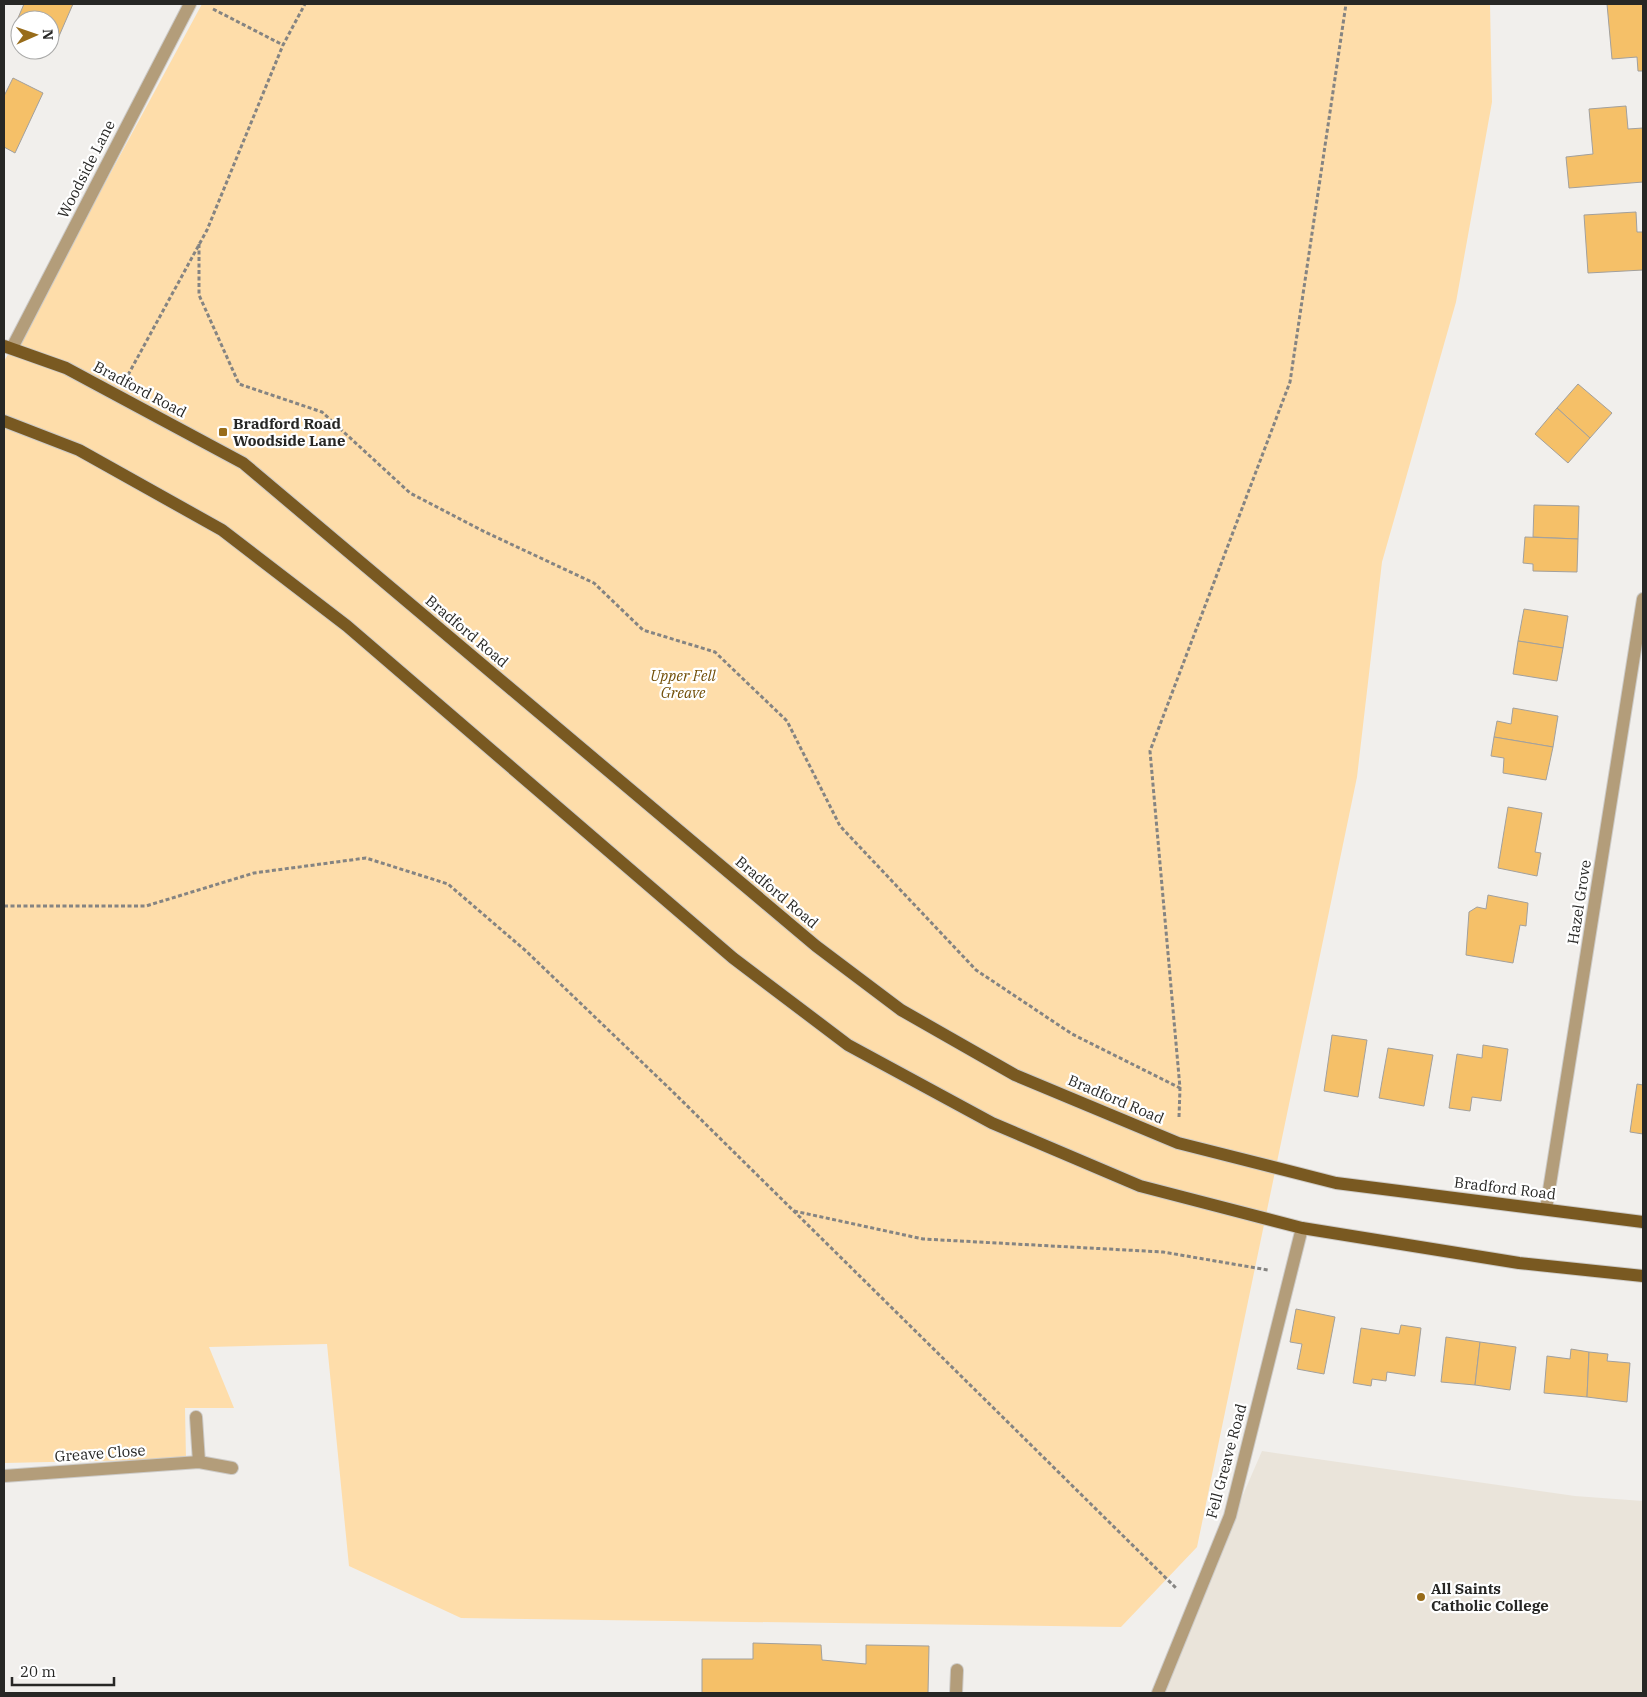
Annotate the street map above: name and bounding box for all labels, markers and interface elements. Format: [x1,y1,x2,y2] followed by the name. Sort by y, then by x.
[10,10,60,60] north arrow
[39,29,57,40] text: N
[53,117,119,221] street label: Woodside Lane
[90,357,190,421] street label: Bradford Road
[233,414,346,450] place label: Bradford Road Woodside Lane
[217,426,229,438] marker: Bradford Road Woodside Lane
[422,591,512,671] street label: Bradford Road
[650,666,717,702] park label: Upper Fell Greave
[732,852,822,932] street label: Bradford Road
[1563,858,1595,946] street label: Hazel Grove
[1065,1070,1167,1128] street label: Bradford Road
[1453,1172,1557,1204] street label: Bradford Road
[1202,1401,1250,1521] street label: Fell Greave Road
[54,1440,146,1466] street label: Greave Close
[1431,1579,1549,1615] place label: All Saints Catholic College
[1415,1591,1427,1603] marker: All Saints Catholic College
[12,1654,115,1686] scale bar
[20,1662,56,1681] text: 20 m

